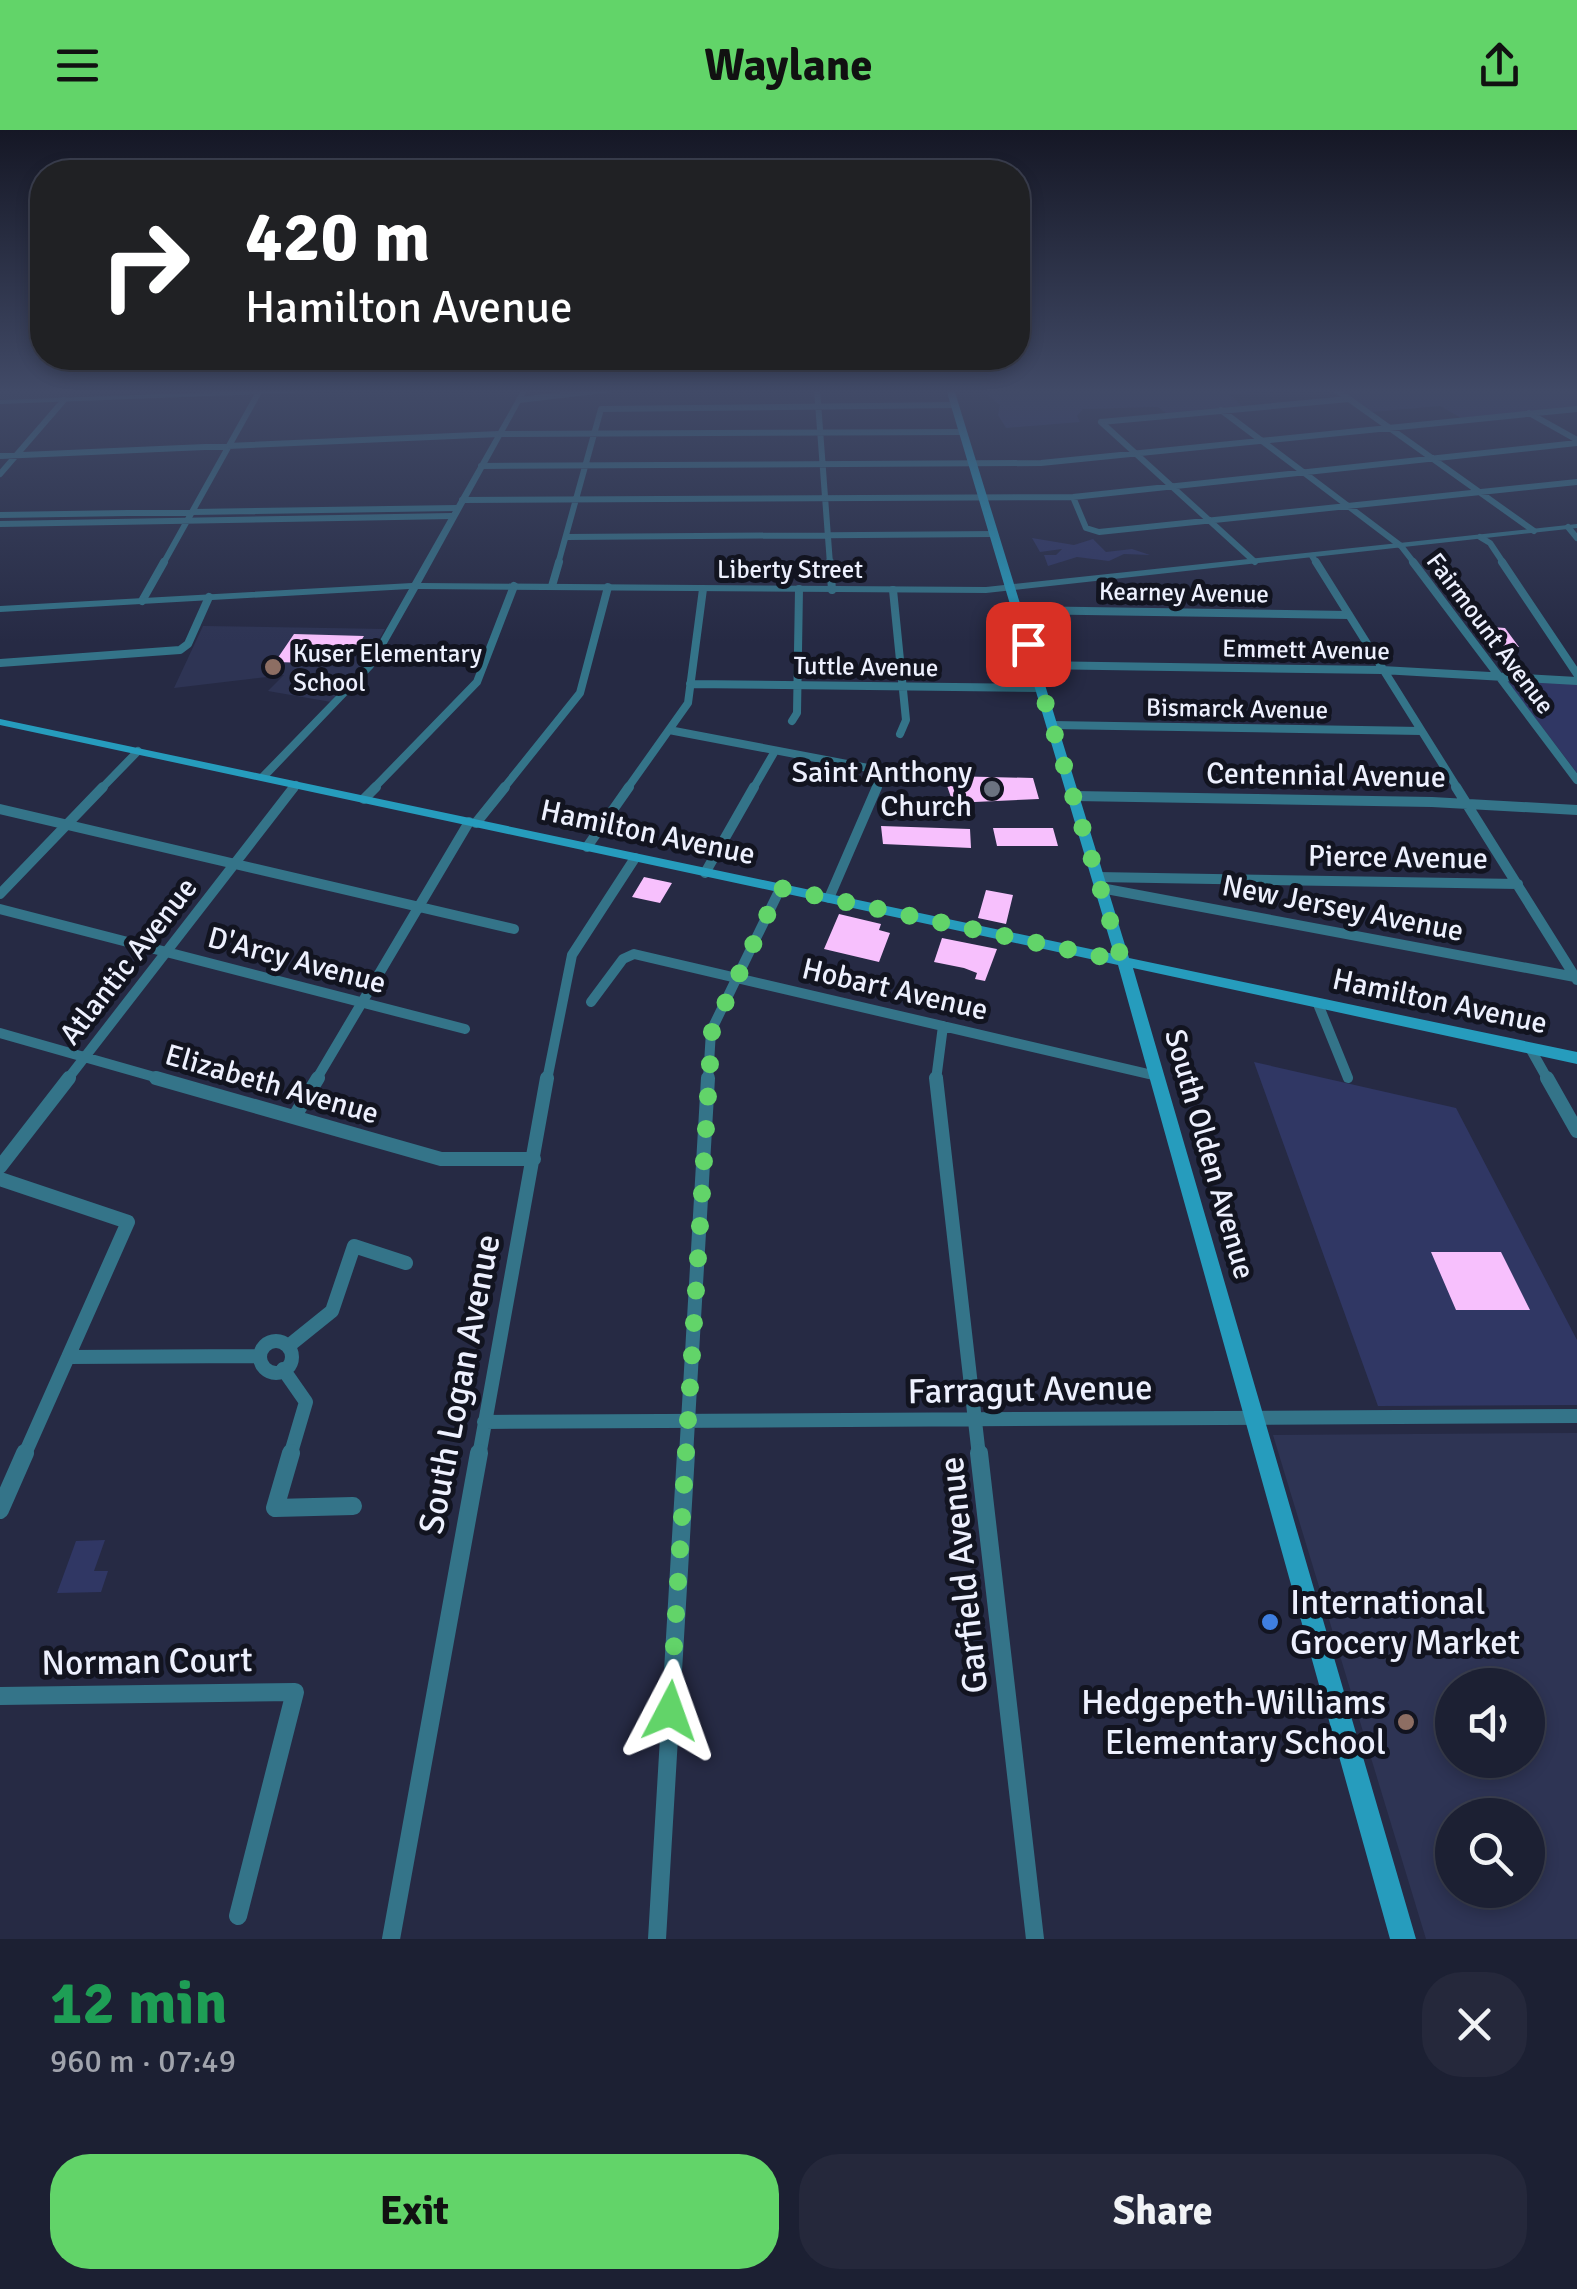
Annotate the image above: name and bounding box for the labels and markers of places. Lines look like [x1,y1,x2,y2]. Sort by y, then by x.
pin [986,602,1071,687]
place label: Kuser Elementary School [293,638,482,698]
marker: Kuser Elementary School [262,656,284,678]
place label: Saint Anthony Church [791,754,972,825]
marker: Saint Anthony Church [981,778,1003,800]
place label: International Grocery Market [1290,1581,1520,1664]
marker: International Grocery Market [1259,1611,1281,1633]
place label: Hedgepeth-Williams Elementary School [1081,1681,1386,1764]
marker: Hedgepeth-Williams Elementary School [1395,1711,1417,1733]

